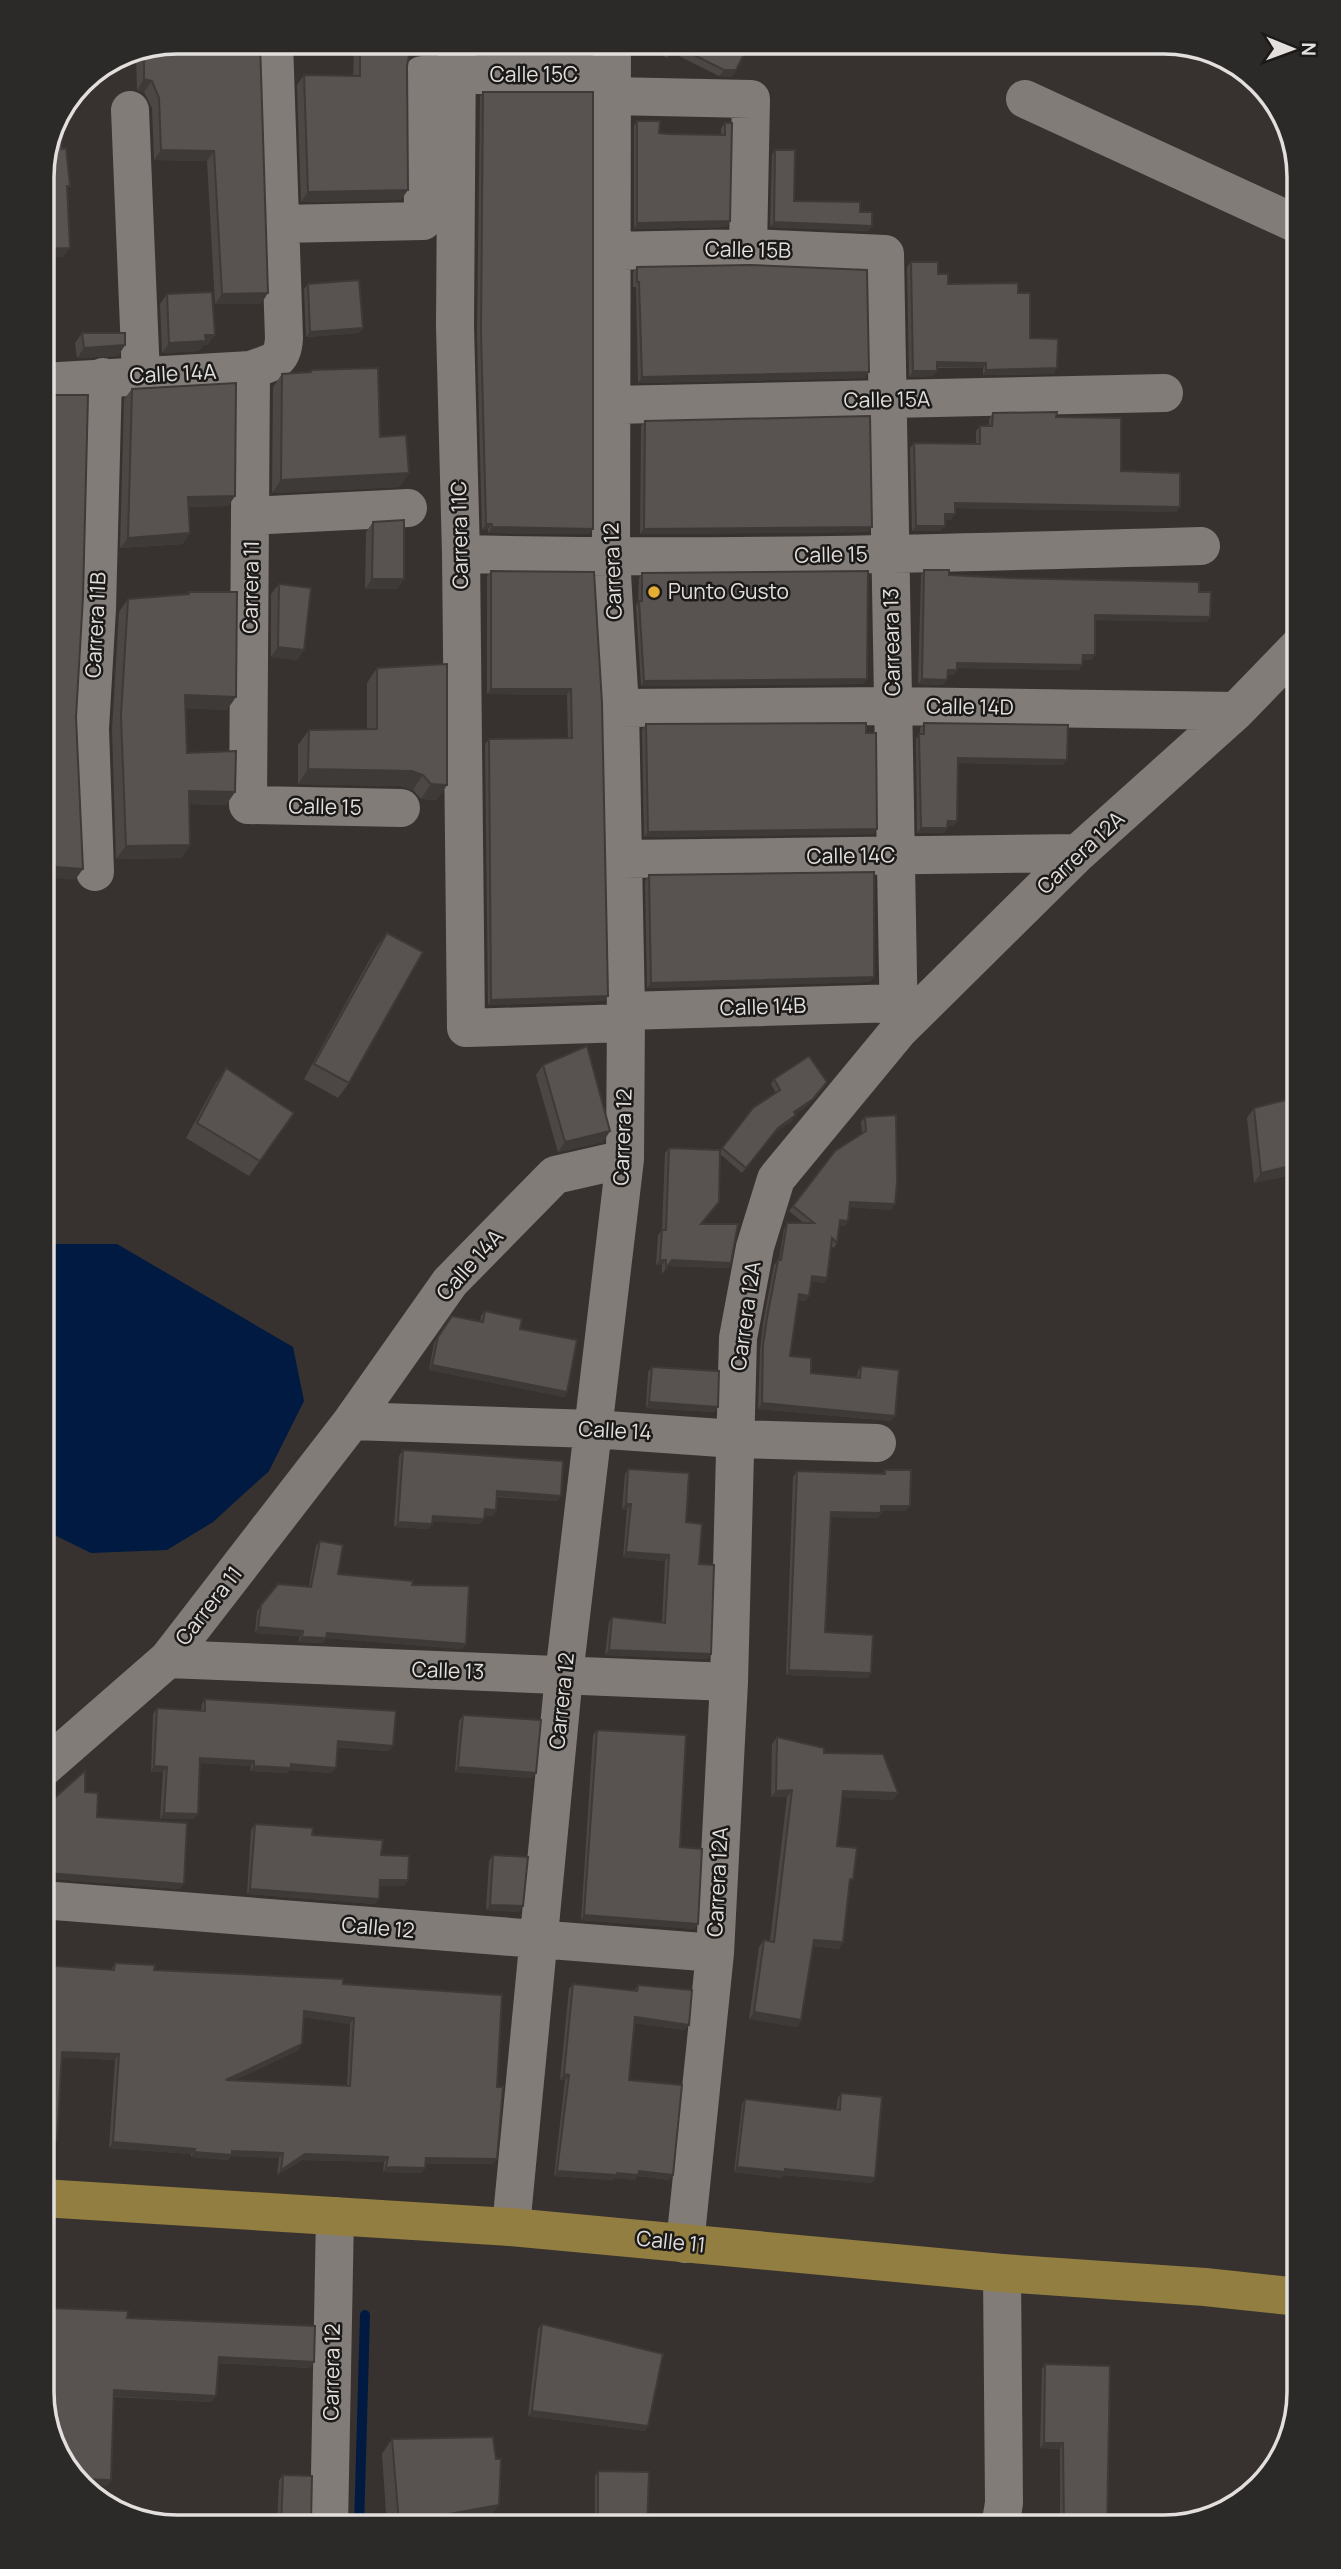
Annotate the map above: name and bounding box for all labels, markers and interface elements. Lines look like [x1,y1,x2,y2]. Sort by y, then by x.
north arrow [1257,14,1327,84]
text: N [1296,42,1322,56]
street label: Calle 15C [490,60,578,88]
street label: Calle 15B [705,234,791,264]
street label: Calle 14A [129,357,217,389]
street label: Calle 15A [843,384,931,414]
street label: Carrera 11C [444,481,474,589]
street label: Carrera 12 [596,522,628,620]
street label: Calle 15 [794,539,868,569]
street label: Carrera 11 [235,540,265,634]
street label: Carrera 11B [78,571,112,679]
place label: Punto Gusto [668,577,789,605]
marker: Punto Gusto [646,584,662,600]
street label: Carreara 13 [876,588,906,696]
street label: Calle 14D [926,691,1014,721]
street label: Calle 15 [288,791,362,821]
street label: Carrera 12A [1031,805,1130,900]
street label: Calle 14C [806,840,896,870]
street label: Calle 14B [719,990,807,1022]
street label: Carrera 12 [606,1088,638,1186]
street label: Calle 14A [430,1223,509,1306]
street label: Carrera 12A [723,1259,767,1372]
street label: Calle 14 [578,1414,653,1446]
street label: Carrera 11 [168,1560,248,1651]
street label: Carrera 12 [542,1651,580,1751]
street label: Calle 13 [411,1655,485,1685]
street label: Carrera 12A [700,1826,734,1938]
street label: Calle 12 [340,1910,416,1944]
street label: Calle 11 [635,2223,707,2259]
street label: Carrera 12 [316,2323,346,2421]

